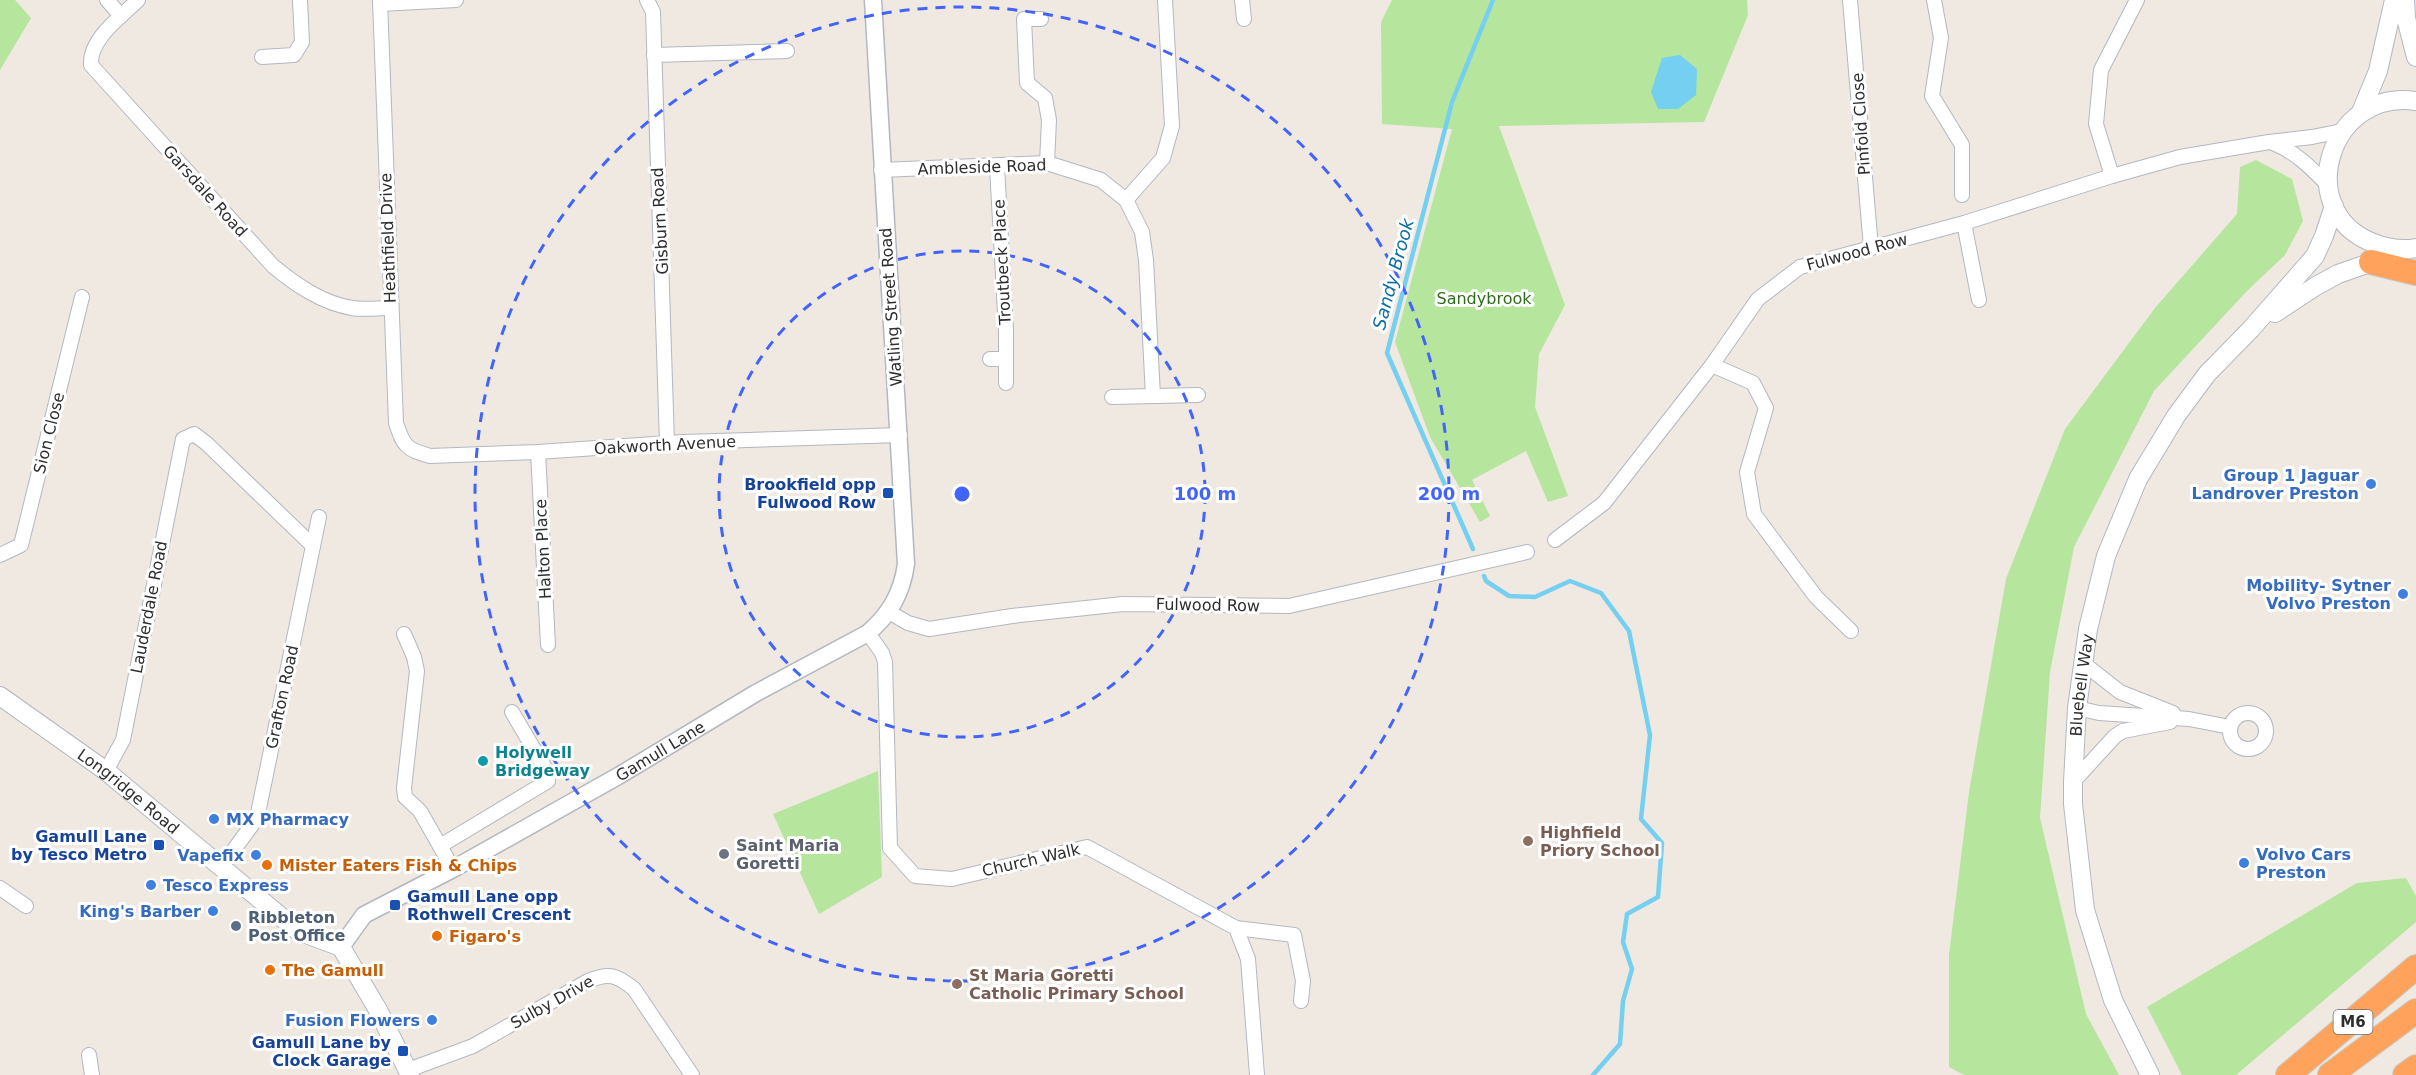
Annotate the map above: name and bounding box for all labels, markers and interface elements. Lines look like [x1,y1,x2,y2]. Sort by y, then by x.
street label: Pinfold Close [1848,72,1874,176]
street label: Garsdale Road [159,141,251,241]
street label: Ambleside Road [917,155,1047,179]
street label: Gisburn Road [648,167,672,275]
street label: Heathfield Drive [376,173,400,303]
street label: Troutbeck Place [989,199,1015,326]
water label: Sandy Brook [1368,215,1418,332]
street label: Watling Street Road [876,227,906,387]
street label: Fulwood Row [1804,229,1910,275]
park label: Sandybrook [1437,289,1532,308]
street label: Sion Close [30,390,68,476]
street label: Oakworth Avenue [594,432,736,458]
place label: Group 1 Jaguar Landrover Preston [2192,466,2359,503]
place label: Brookfield opp Fulwood Row [744,475,876,512]
marker: Group 1 Jaguar Landrover Preston [2364,477,2378,491]
text: 100 m [1174,483,1236,504]
text: 200 m [1418,483,1480,504]
centre of rings [952,484,972,504]
marker: Brookfield opp Fulwood Row [881,486,895,500]
street label: Halton Place [531,499,555,599]
street label: Lauderdale Road [127,539,171,675]
place label: Mobility- Sytner Volvo Preston [2246,576,2391,613]
marker: Mobility- Sytner Volvo Preston [2396,587,2410,601]
street label: Fulwood Row [1156,595,1260,615]
street label: Bluebell Way [2066,632,2097,737]
street label: Grafton Road [262,643,302,751]
street label: Gamull Lane [612,717,708,785]
place label: Holywell Bridgeway [495,743,590,780]
street label: Longridge Road [74,745,183,838]
marker: Holywell Bridgeway [476,754,490,768]
place label: MX Pharmacy [226,810,350,829]
marker: MX Pharmacy [207,812,221,826]
place label: Highfield Priory School [1540,823,1660,860]
place label: Gamull Lane by Tesco Metro [11,827,147,864]
marker: Highfield Priory School [1521,834,1535,848]
place label: Saint Maria Goretti [736,836,839,873]
marker: Gamull Lane by Tesco Metro [152,838,166,852]
street label: Church Walk [980,839,1083,881]
place label: Volvo Cars Preston [2256,845,2351,882]
place label: Vapefix [177,846,245,865]
marker: Saint Maria Goretti [717,847,731,861]
marker: Vapefix [249,848,263,862]
place label: Mister Eaters Fish & Chips [279,856,517,875]
marker: Volvo Cars Preston [2237,856,2251,870]
marker: Mister Eaters Fish & Chips [260,858,274,872]
place label: Tesco Express [163,876,289,895]
marker: Tesco Express [144,878,158,892]
place label: Gamull Lane opp Rothwell Crescent [407,887,571,924]
marker: Gamull Lane opp Rothwell Crescent [388,898,402,912]
place label: King's Barber [79,902,201,921]
marker: King's Barber [206,904,220,918]
place label: Ribbleton Post Office [248,908,345,945]
marker: Ribbleton Post Office [229,919,243,933]
place label: Figaro's [449,927,521,946]
marker: Figaro's [430,929,444,943]
place label: The Gamull [282,961,384,980]
marker: The Gamull [263,963,277,977]
place label: St Maria Goretti Catholic Primary School [969,966,1184,1003]
street label: Sulby Drive [507,971,597,1033]
marker: St Maria Goretti Catholic Primary School [950,977,964,991]
road number: M6 [2334,1010,2372,1034]
place label: Fusion Flowers [285,1011,420,1030]
marker: Fusion Flowers [425,1013,439,1027]
place label: Gamull Lane by Clock Garage [252,1033,392,1070]
marker: Gamull Lane by Clock Garage [396,1044,410,1058]

